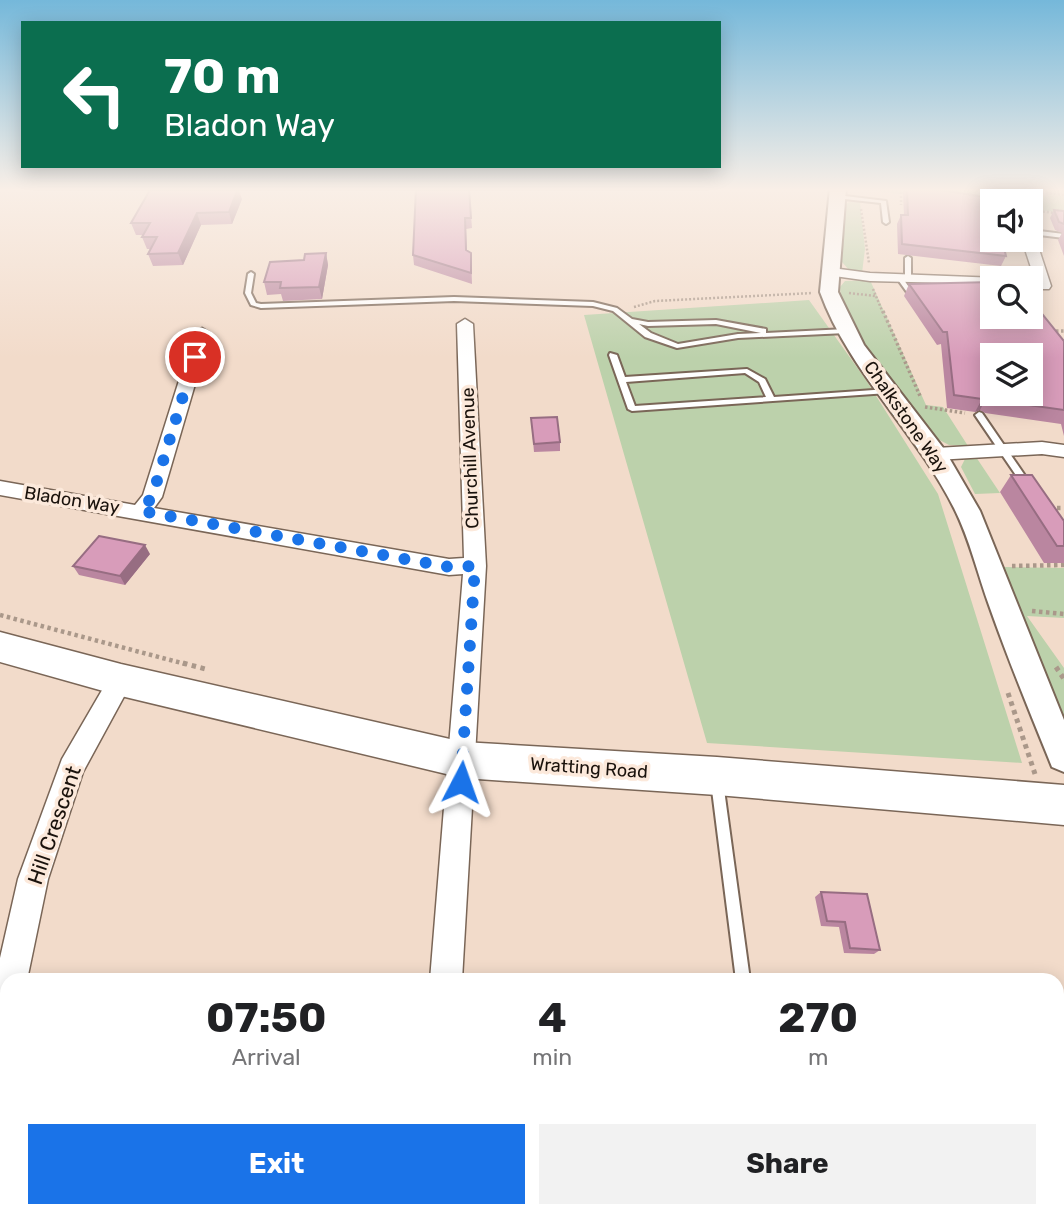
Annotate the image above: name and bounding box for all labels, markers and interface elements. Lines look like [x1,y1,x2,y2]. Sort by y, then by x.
text: 70 m [164,47,281,105]
icon: left [49,49,140,140]
text: Bladon Way [164,106,335,144]
map controls [980,189,1043,406]
button: sound [980,189,1043,252]
button: search [980,266,1043,329]
pin [165,327,225,387]
icon: arrive [176,338,214,376]
button: layers [980,343,1043,406]
street label: Chalkstone Way [859,357,953,477]
street label: Churchill Avenue [457,387,483,529]
street label: Bladon Way [23,482,121,518]
position arrow [424,745,498,819]
street label: Wratting Road [529,753,649,783]
street label: Hill Crescent [22,762,86,888]
text: 07:50 [206,993,326,1043]
text: 4 [538,993,567,1043]
text: 270 [778,993,858,1043]
text: Arrival [232,1043,301,1071]
text: min [532,1043,572,1071]
text: m [808,1043,828,1071]
button: Exit [28,1124,525,1204]
button: Share [539,1124,1036,1204]

